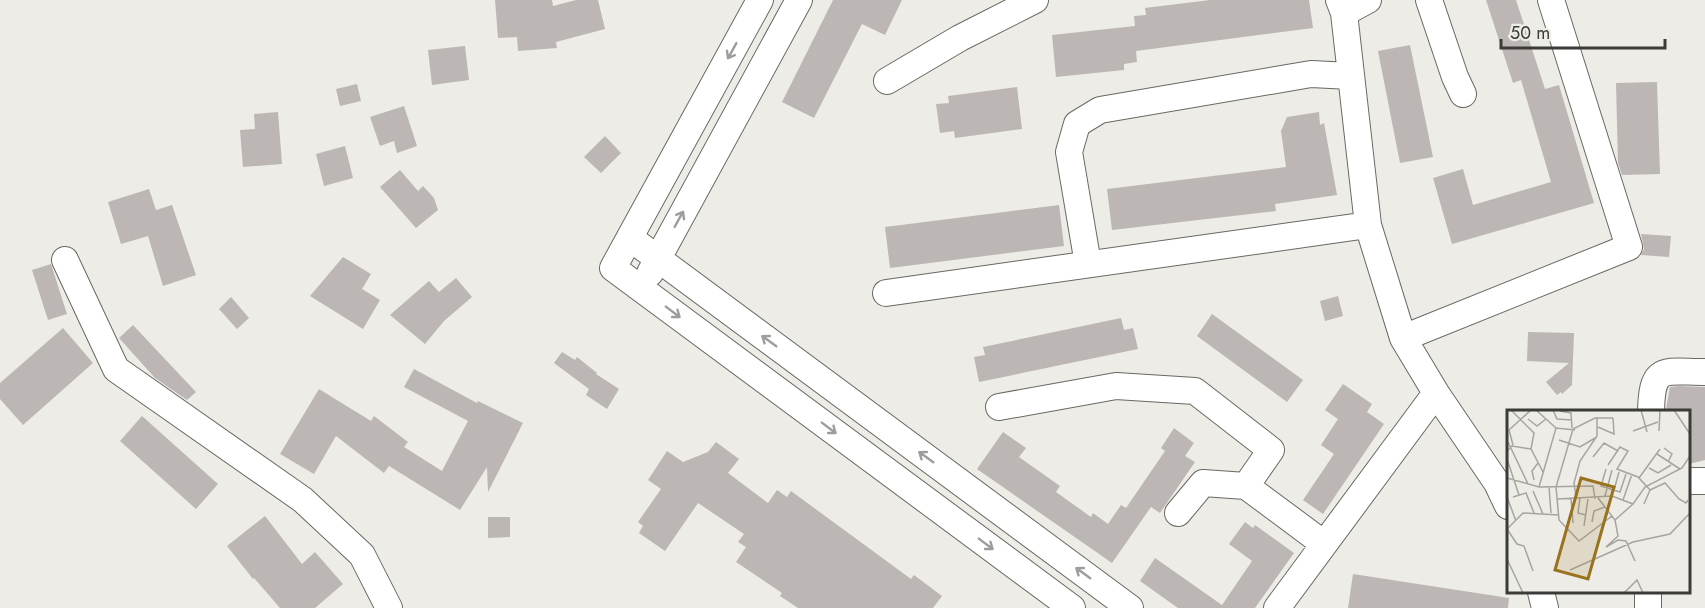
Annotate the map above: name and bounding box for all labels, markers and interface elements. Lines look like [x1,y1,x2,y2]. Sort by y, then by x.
scale bar [1501,12,1664,50]
text: 50 m [1510,20,1550,46]
one-way arrow [726,42,737,60]
one-way arrow [673,211,685,228]
one-way arrow [664,306,680,319]
one-way arrow [762,335,778,347]
inset map [1507,410,1690,593]
one-way arrow [821,422,837,435]
one-way arrow [918,451,934,463]
one-way arrow [978,538,994,551]
one-way arrow [1075,567,1091,579]

